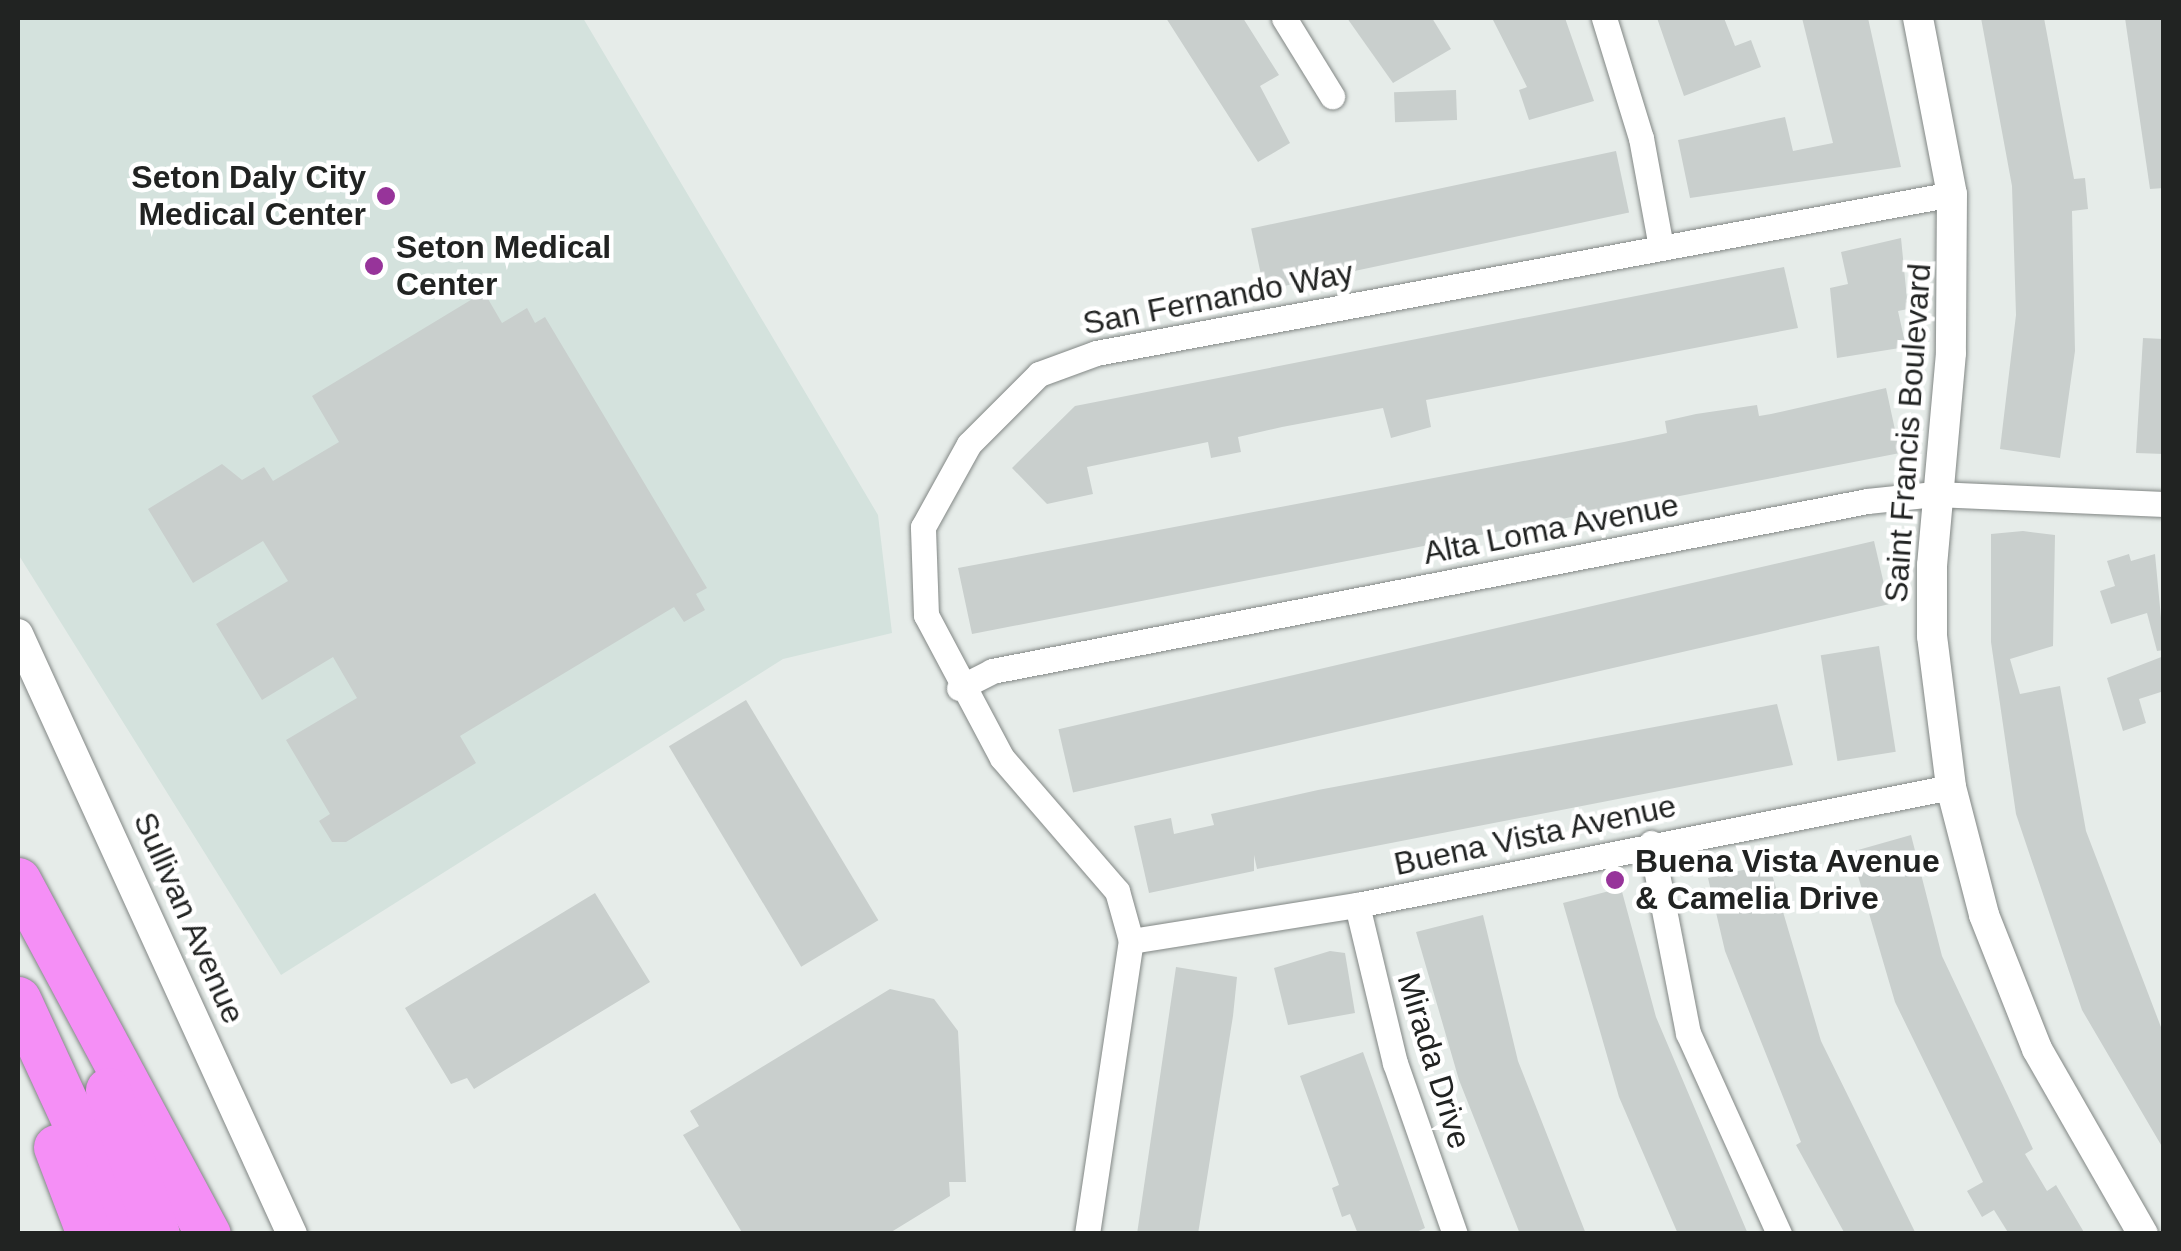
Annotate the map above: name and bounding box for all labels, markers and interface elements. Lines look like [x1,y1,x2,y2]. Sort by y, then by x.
place label: Seton Daly City Medical Center [131,159,366,234]
marker: Seton Daly City Medical Center [375,185,397,207]
place label: Seton Medical Center [396,229,611,304]
marker: Seton Medical Center [361,253,387,279]
street label: San Fernando Way [1080,253,1356,343]
street label: Saint Francis Boulevard [1877,262,1939,604]
street label: Alta Loma Avenue [1419,485,1683,573]
street label: Buena Vista Avenue [1390,786,1680,884]
street label: Sullivan Avenue [125,806,253,1030]
place label: Buena Vista Avenue & Camelia Drive [1635,843,1941,918]
marker: Buena Vista Avenue & Camelia Drive [1604,869,1626,891]
street label: Mirada Drive [1389,969,1479,1153]

